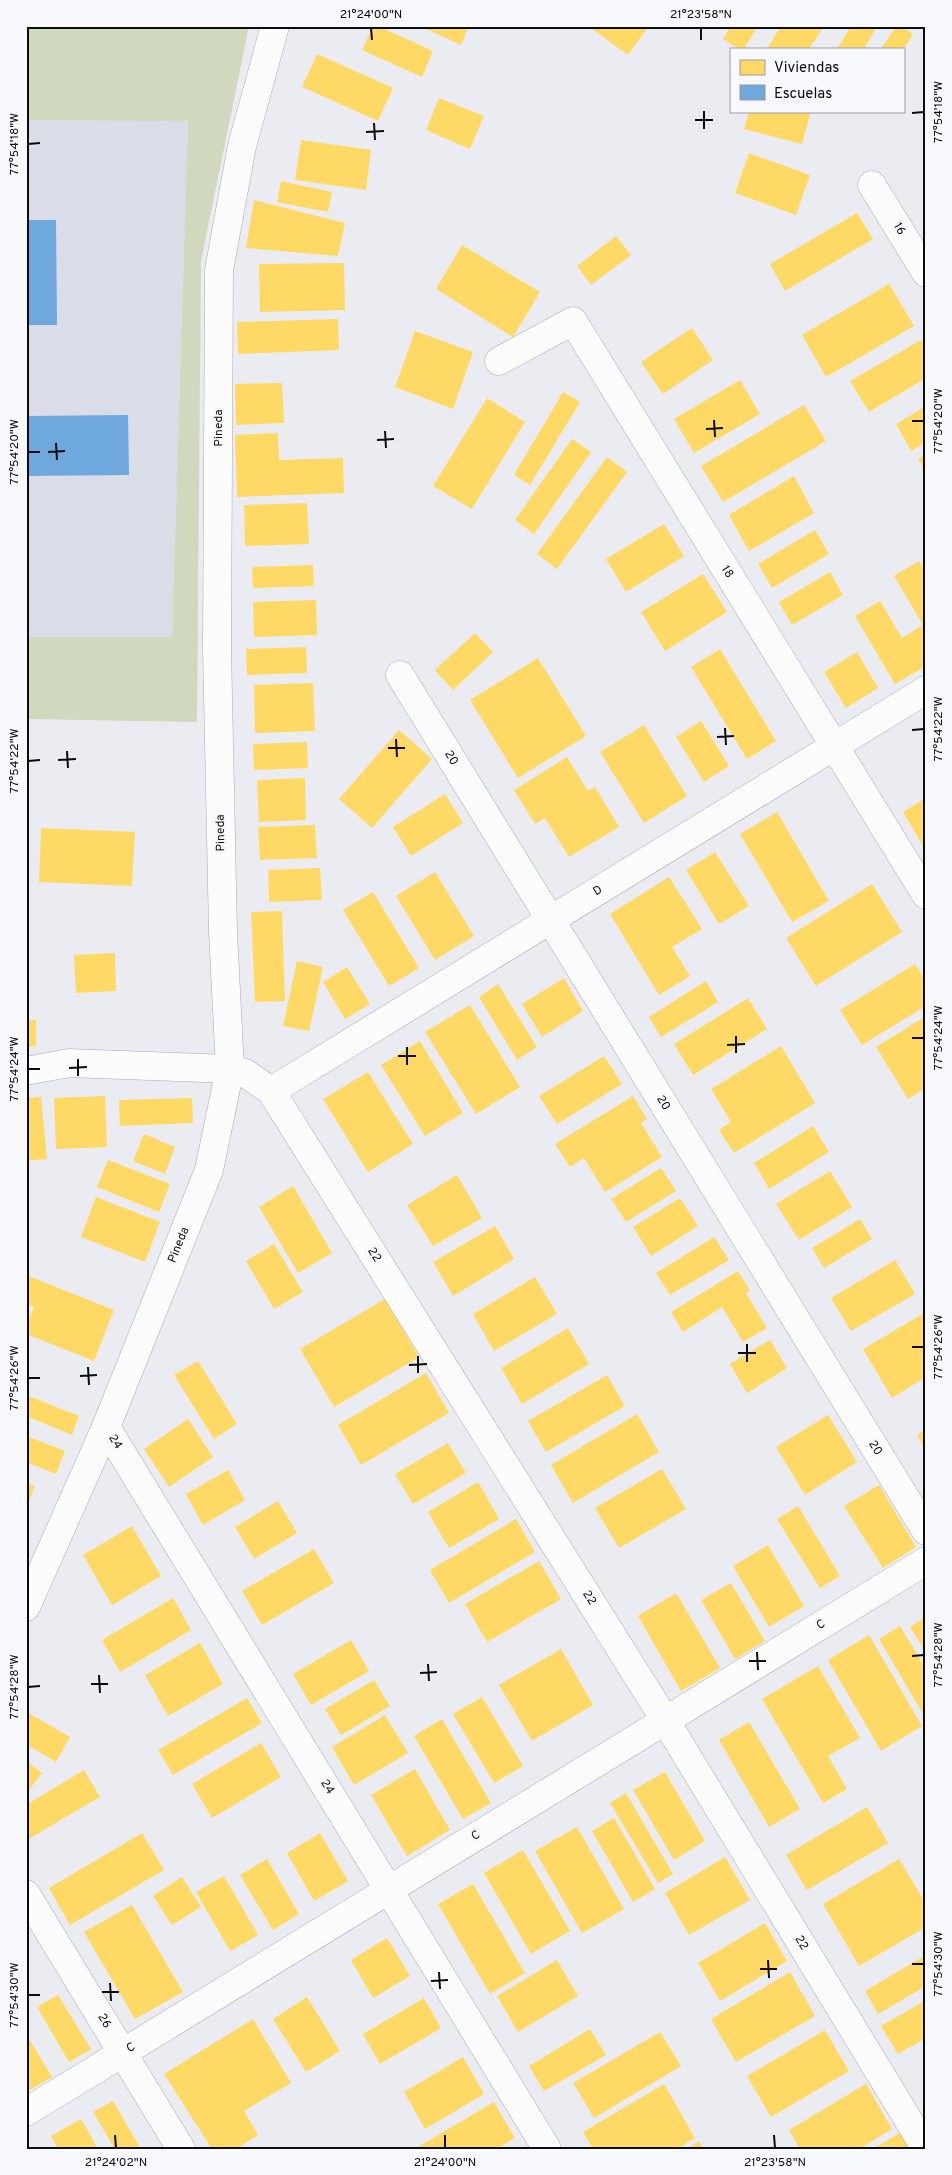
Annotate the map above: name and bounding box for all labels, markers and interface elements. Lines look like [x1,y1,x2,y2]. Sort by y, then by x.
text: 21°24'00"N [340,7,402,23]
text: 21°23'58"N [670,7,732,23]
legend [730,48,904,112]
text: Viviendas [774,59,839,78]
text: 77°54'18"W [931,81,947,143]
text: Escuelas [774,85,832,104]
text: 77°54'18"W [7,113,23,175]
street label: 16 [889,220,909,238]
text: 77°54'20"W [931,388,947,454]
street label: Pineda [211,409,227,447]
text: 77°54'20"W [7,419,23,485]
street label: 18 [717,563,737,581]
text: 77°54'22"W [931,696,947,762]
text: 77°54'22"W [7,728,23,794]
street label: 20 [440,747,462,769]
street label: Pineda [213,814,229,852]
street label: D [590,882,606,900]
text: 77°54'24"W [931,1005,947,1071]
text: 77°54'24"W [7,1036,23,1102]
street label: 20 [652,1092,674,1114]
street label: Pineda [165,1225,193,1265]
street label: 22 [363,1245,385,1265]
text: 77°54'26"W [931,1315,947,1380]
text: 77°54'26"W [7,1346,23,1411]
street label: 24 [104,1432,126,1452]
street label: 20 [864,1437,886,1459]
street label: 22 [578,1588,600,1608]
street label: C [814,1616,829,1634]
text: 77°54'28"W [931,1622,947,1688]
text: 77°54'28"W [7,1654,23,1720]
street label: 24 [316,1777,338,1797]
street label: C [468,1827,484,1845]
text: 77°54'30"W [931,1931,947,1997]
street label: 22 [790,1933,812,1953]
text: 77°54'30"W [7,1962,23,2028]
street label: 26 [93,2011,115,2031]
street label: C [124,2039,139,2057]
text: 21°24'02"N [85,2155,147,2171]
text: 21°24'00"N [414,2155,476,2171]
text: 21°23'58"N [744,2155,806,2171]

